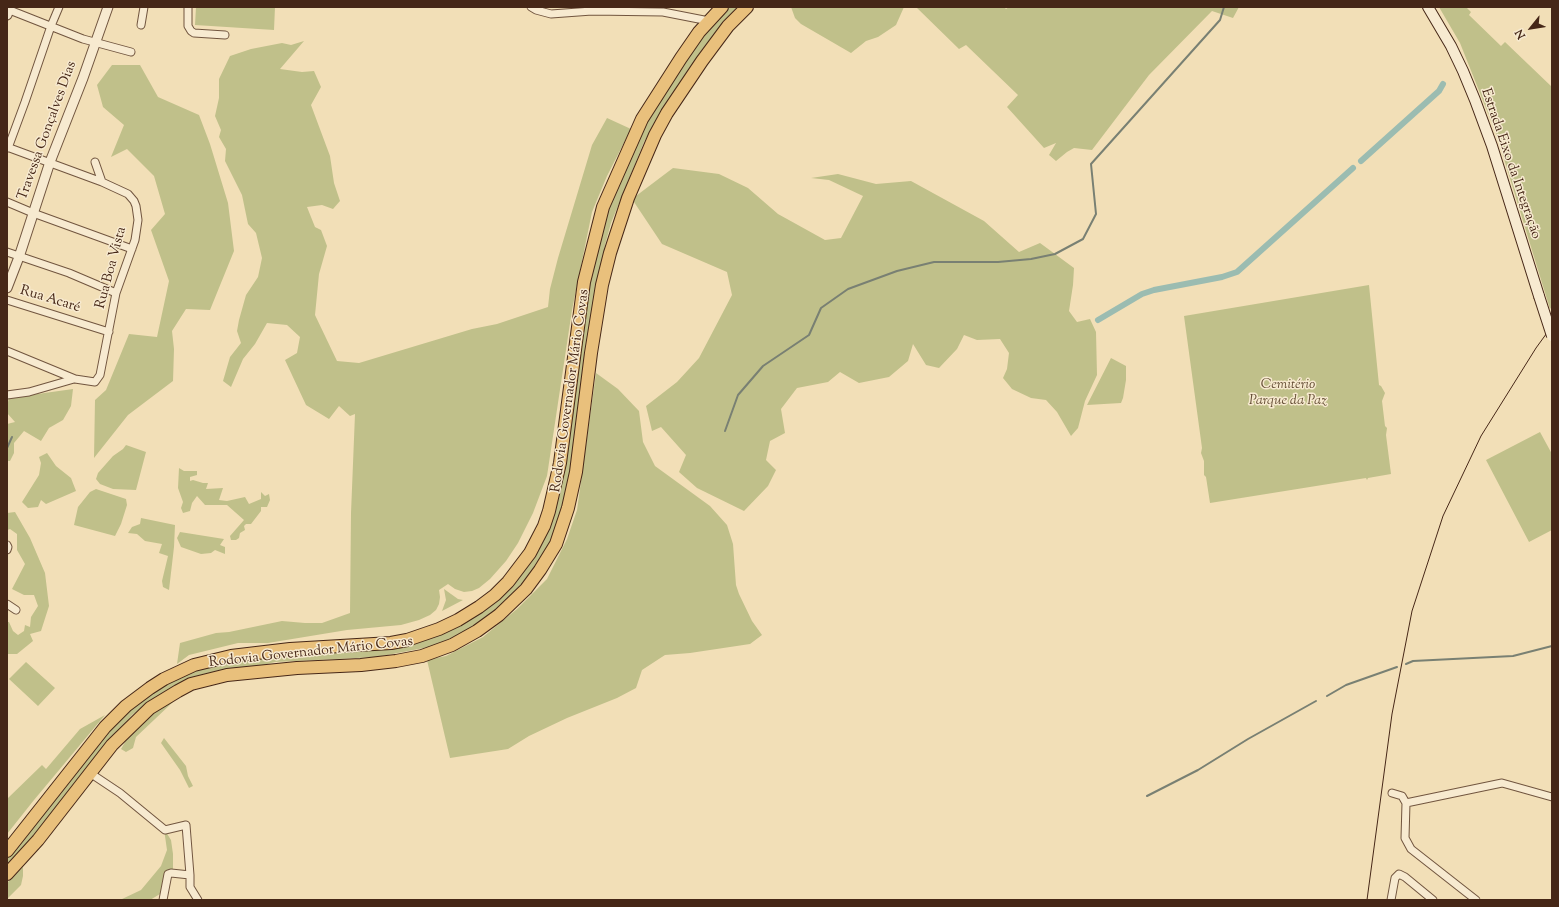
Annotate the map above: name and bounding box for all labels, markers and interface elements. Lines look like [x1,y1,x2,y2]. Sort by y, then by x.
north arrow [1511,8,1551,48]
text: N [1511,26,1530,42]
street label: Travessa Gonçalves Dias [15,59,81,203]
street label: Estrada Eixo da Integração [1476,86,1544,242]
street label: Rua Boa Vista [93,225,131,311]
street label: Rua Acaré [18,283,82,317]
street label: Rodovia Governador Mário Covas [548,288,594,494]
park label: Cemitério Parque da Paz [1249,378,1327,410]
street label: Rodovia Governador Mário Covas [208,634,414,672]

